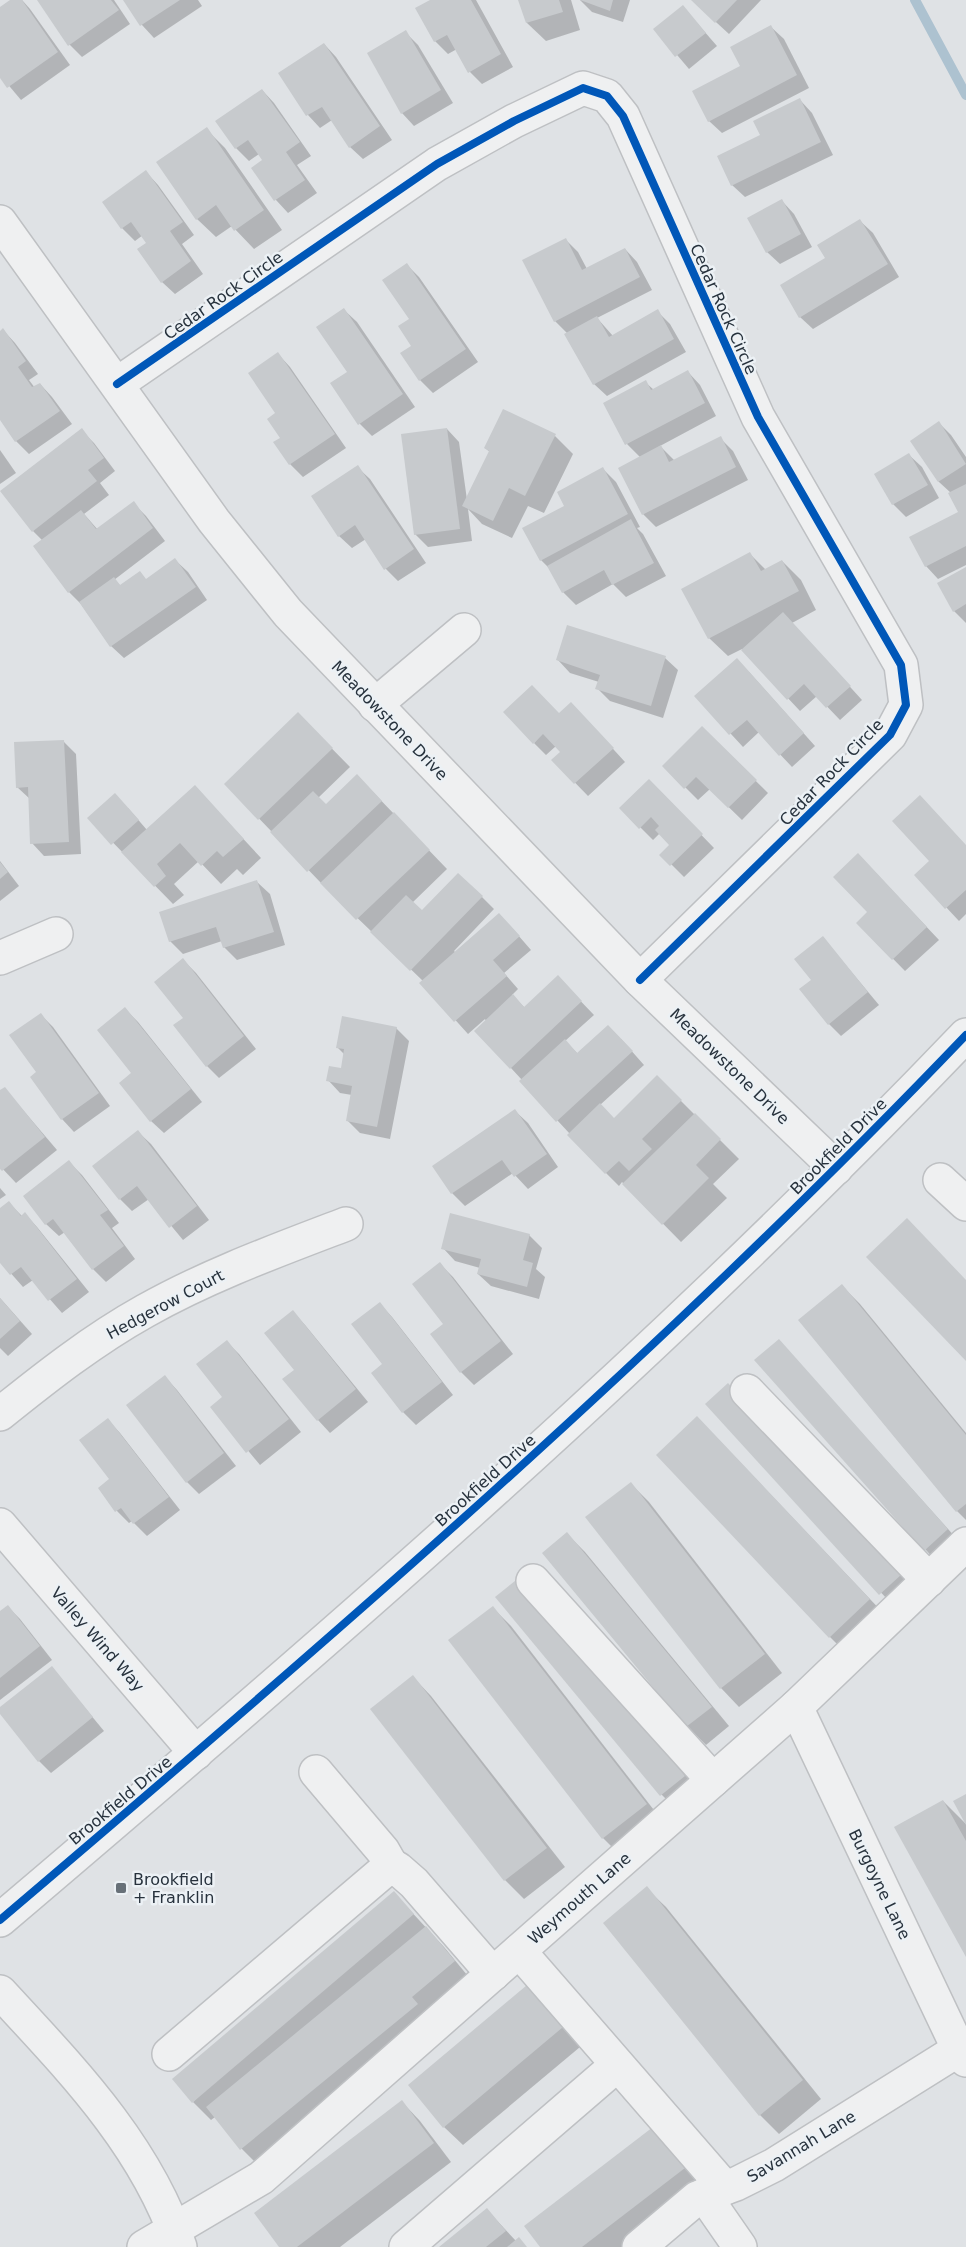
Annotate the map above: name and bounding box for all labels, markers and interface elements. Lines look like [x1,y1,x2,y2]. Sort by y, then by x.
street label: Cedar Rock Circle [686,241,761,377]
street label: Cedar Rock Circle [160,247,286,344]
street label: Meadowstone Drive [328,657,452,784]
street label: Cedar Rock Circle [776,715,887,830]
street label: Meadowstone Drive [666,1004,793,1128]
street label: Brookfield Drive [786,1094,890,1198]
street label: Hedgerow Court [103,1265,227,1343]
street label: Brookfield Drive [431,1430,539,1530]
street label: Valley Wind Way [47,1583,148,1695]
street label: Brookfield Drive [65,1752,176,1849]
street label: Burgoyne Lane [845,1826,915,1943]
street label: Weymouth Lane [524,1849,635,1948]
place label: Brookfield + Franklin [133,1870,214,1907]
marker: Brookfield + Franklin [114,1881,128,1895]
street label: Savannah Lane [744,2107,859,2186]

